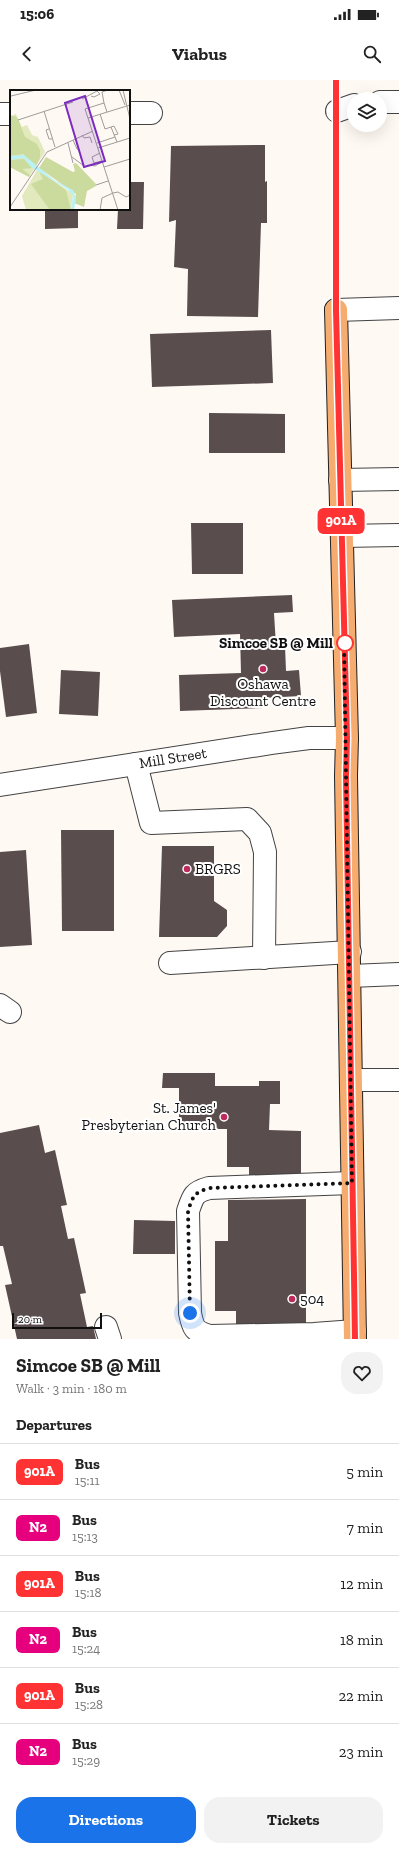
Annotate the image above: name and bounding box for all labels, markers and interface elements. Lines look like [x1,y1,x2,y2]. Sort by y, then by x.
text: 15:06 [20,5,54,23]
icon: back [16,43,38,65]
text: Viabus [172,43,227,65]
icon: search [361,43,383,65]
inset map [10,90,130,210]
map controls [347,92,387,132]
button: layers [347,92,387,132]
line badge: 901A [313,508,369,534]
text: 901A [326,512,356,529]
place label: Simcoe SB @ Mill [219,634,333,652]
marker: Simcoe SB @ Mill [336,634,354,652]
marker: Oshawa Discount Centre [258,664,268,674]
place label: Oshawa Discount Centre [210,675,316,710]
street label: Mill Street [138,744,209,772]
place label: BRGRS [195,860,241,878]
marker: BRGRS [182,864,192,874]
place label: St. James' Presbyterian Church [82,1099,217,1134]
marker: St. James' Presbyterian Church [219,1112,229,1122]
place label: 504 [300,1290,324,1308]
marker: 504 [287,1294,297,1304]
your location [180,1303,200,1323]
scale bar [12,1311,102,1330]
text: 20 m [18,1313,42,1326]
button: heart [341,1352,383,1394]
text: Simcoe SB @ Mill [16,1354,161,1377]
text: Walk · 3 min · 180 m [16,1381,127,1396]
text: Departures [16,1416,92,1434]
text: Bus [75,1455,100,1473]
text: 901A [24,1463,55,1480]
text: 5 min [346,1463,383,1481]
text: 15:11 [75,1473,99,1488]
text: Bus [72,1511,97,1529]
text: N2 [29,1519,47,1536]
text: 7 min [347,1519,383,1537]
text: 15:13 [72,1529,98,1544]
text: Bus [75,1567,100,1585]
text: 901A [24,1575,55,1592]
text: 12 min [340,1575,383,1593]
text: 15:18 [75,1585,101,1600]
text: Bus [72,1623,97,1641]
text: N2 [29,1631,47,1648]
text: 18 min [340,1631,383,1649]
text: 15:24 [72,1641,100,1656]
text: Bus [75,1679,100,1697]
text: 901A [24,1687,55,1704]
text: 22 min [338,1687,383,1705]
text: 15:28 [75,1697,103,1712]
text: Bus [72,1735,97,1753]
text: N2 [29,1743,47,1760]
text: 23 min [339,1743,383,1761]
text: 15:29 [72,1753,100,1768]
button: Directions [16,1797,196,1843]
button: Tickets [204,1797,383,1843]

